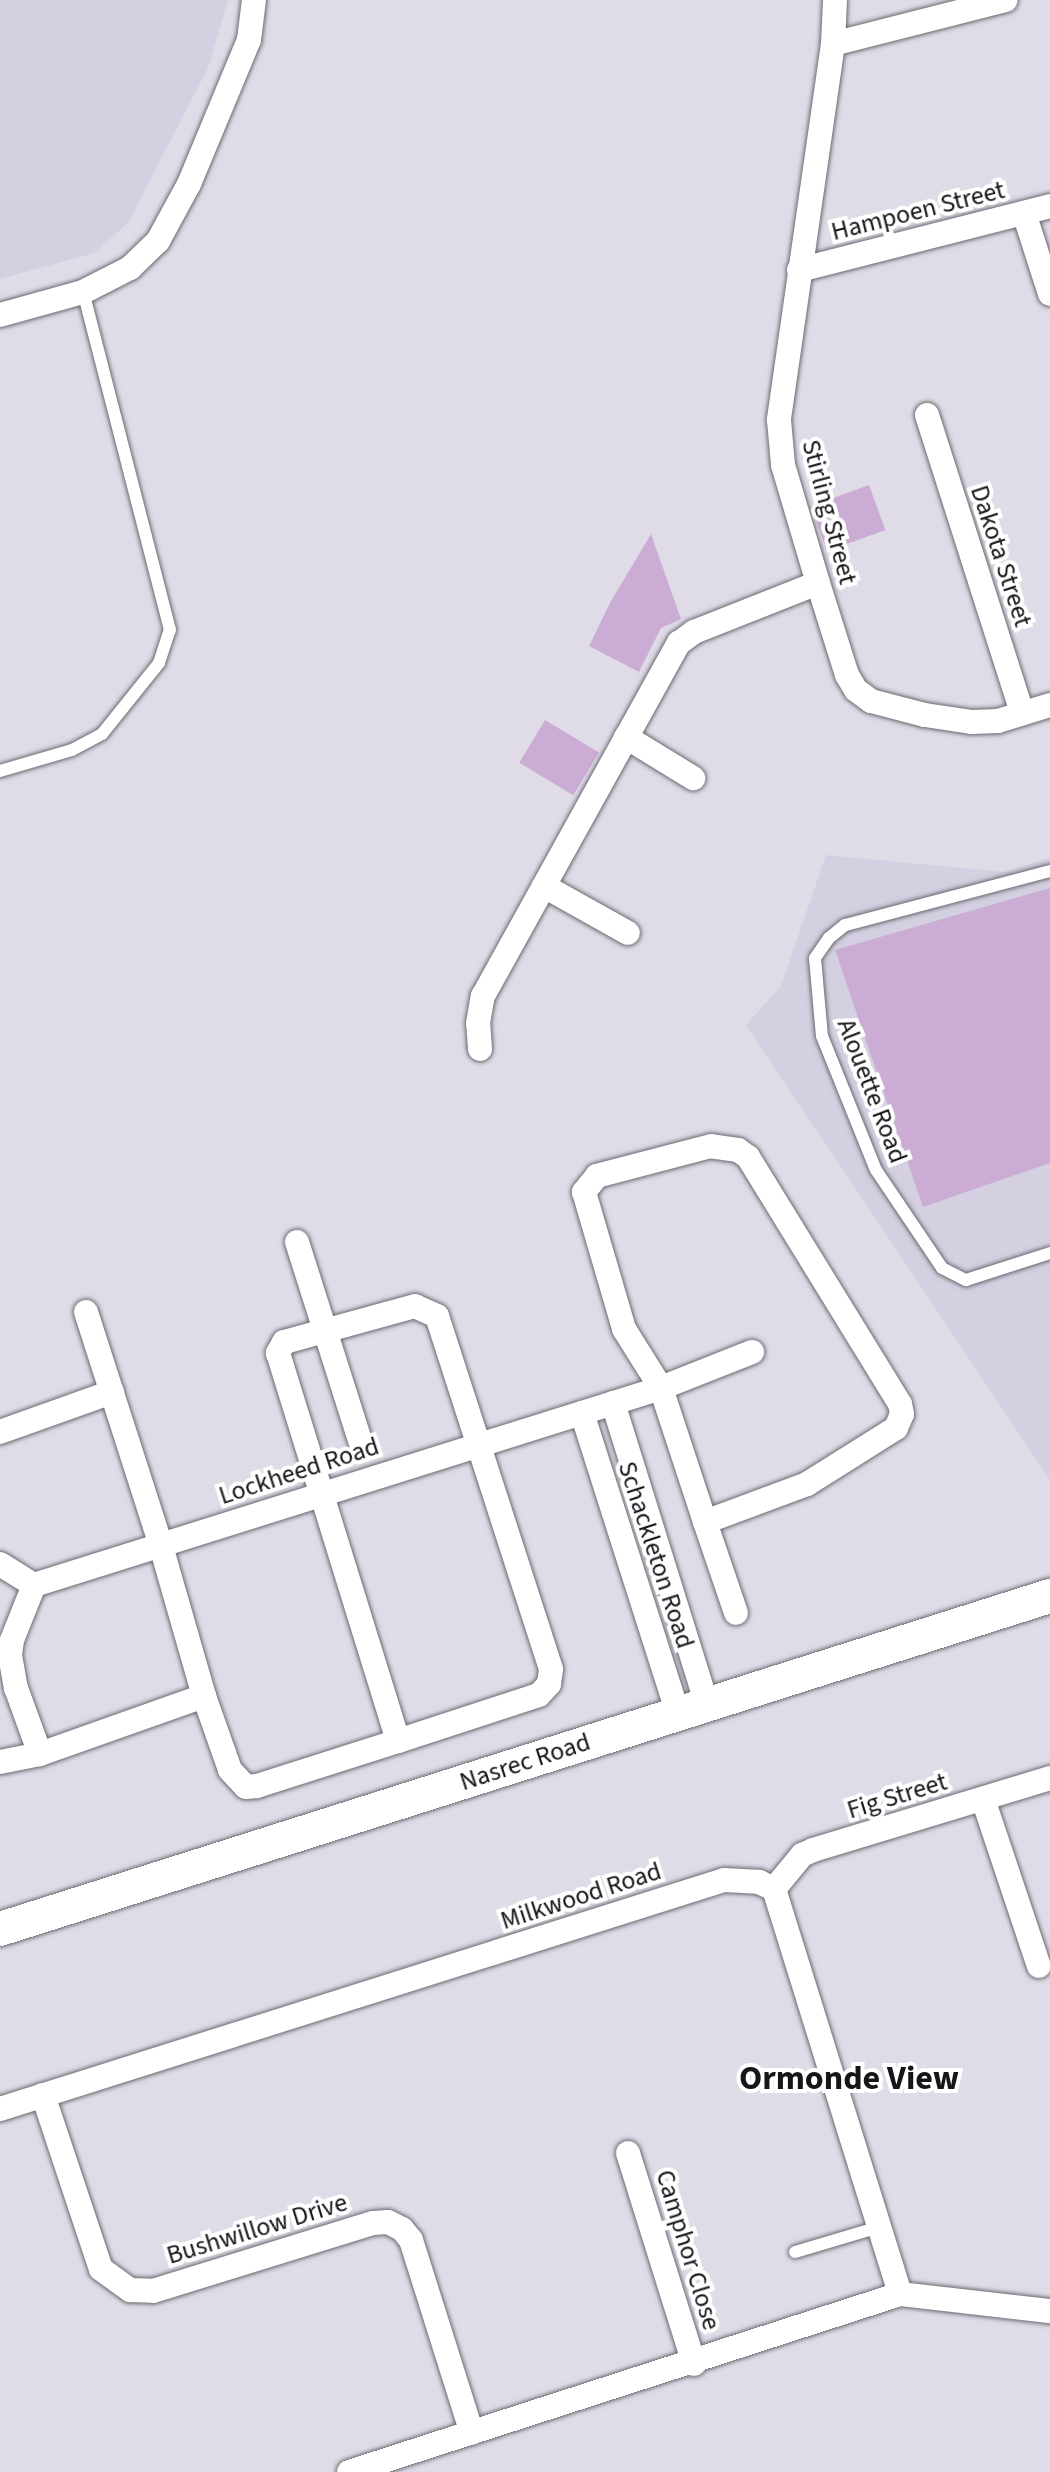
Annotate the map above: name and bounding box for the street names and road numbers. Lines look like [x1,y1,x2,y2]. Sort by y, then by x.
street label: Hampoen Street [828,174,1008,248]
street label: Stirling Street [795,436,863,588]
street label: Dakota Street [963,481,1039,631]
street label: Alouette Road [830,1014,914,1168]
street label: Lockheed Road [215,1430,383,1512]
street label: Schackleton Road [611,1458,701,1652]
street label: Nasrec Road [456,1726,594,1798]
street label: Fig Street [843,1766,951,1826]
street label: Milkwood Road [497,1855,665,1937]
street label: Camphor Close [649,2166,727,2334]
street label: Bushwillow Drive [163,2187,351,2271]

